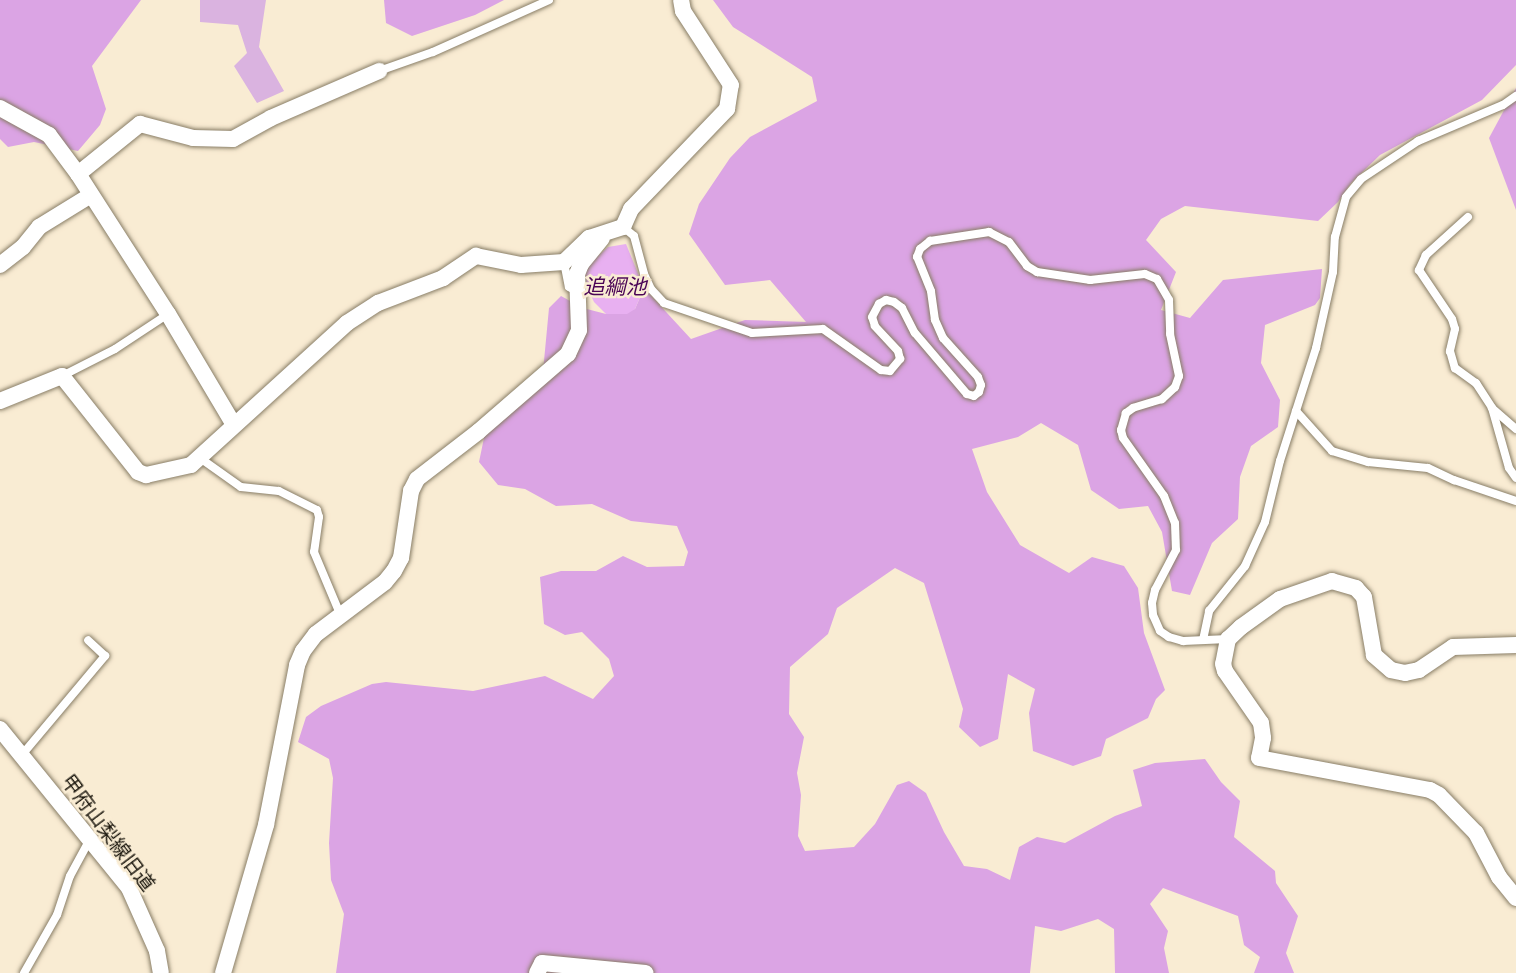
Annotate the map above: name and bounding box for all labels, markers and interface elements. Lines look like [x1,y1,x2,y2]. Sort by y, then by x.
water label: 追綱池 [584,274,646,300]
street label: 甲府山梨線旧道 [56,770,160,896]

